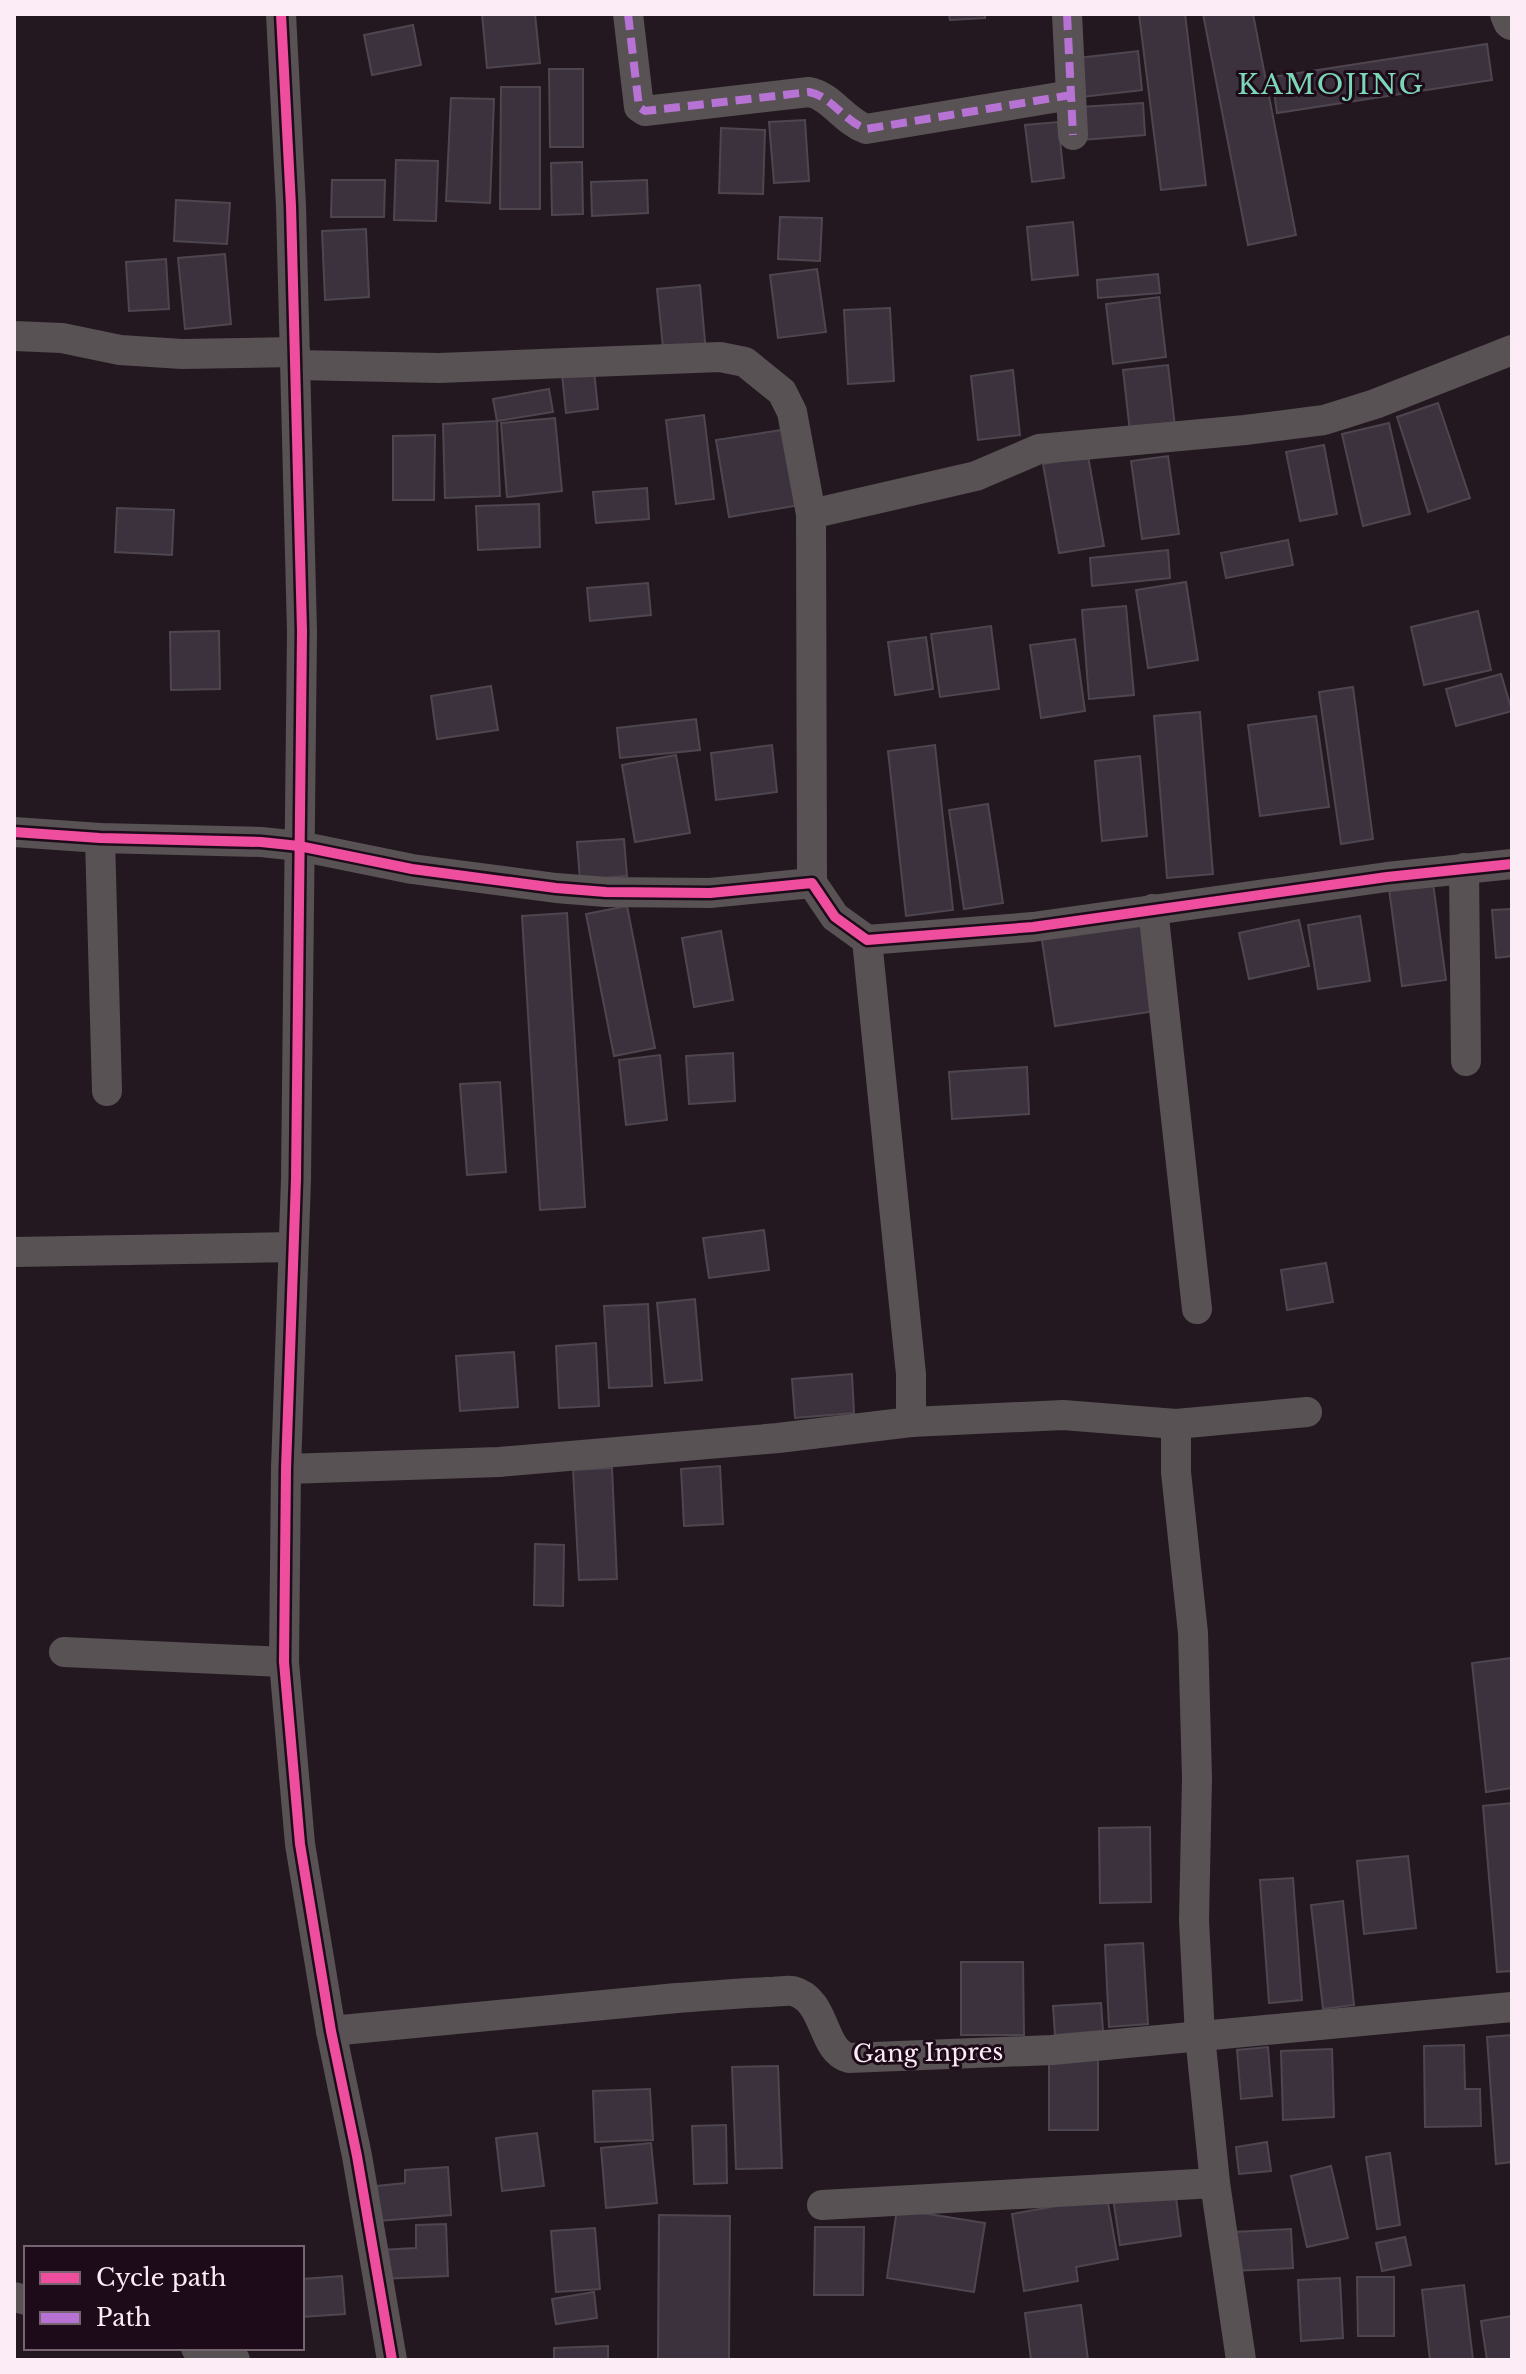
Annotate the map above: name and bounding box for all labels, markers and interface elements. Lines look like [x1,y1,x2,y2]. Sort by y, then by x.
district label: KAMOJING [1237,67,1425,102]
street label: Gang Inpres [853,2037,1003,2068]
legend [24,2246,304,2350]
text: Cycle path [96,2263,227,2292]
text: Path [96,2303,151,2332]

